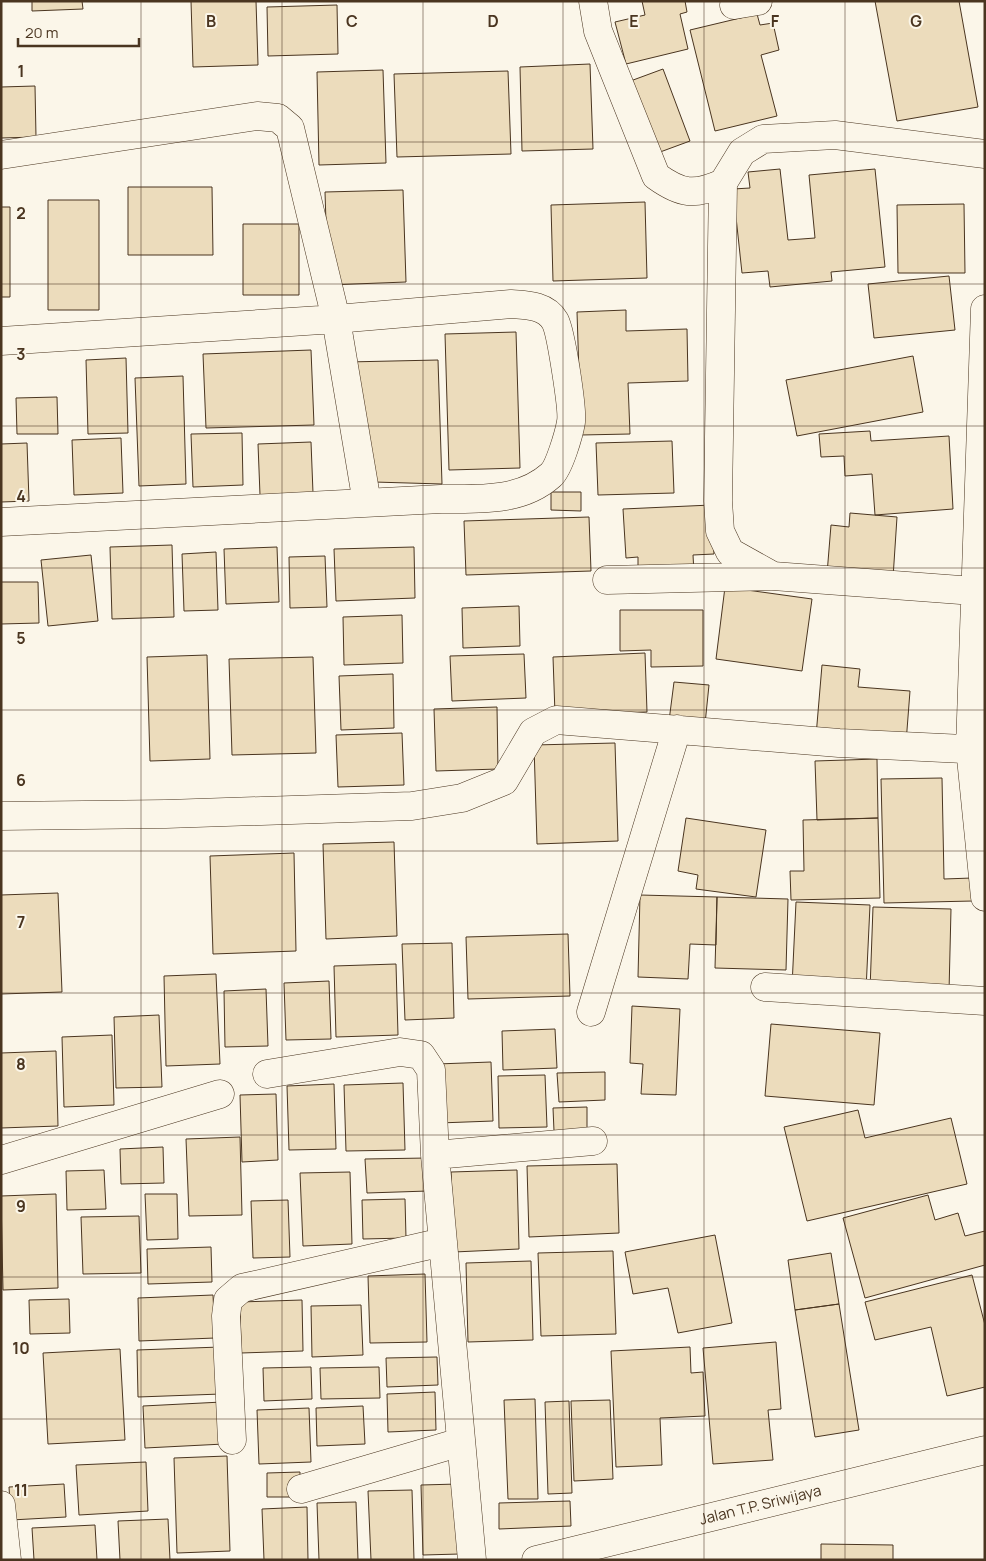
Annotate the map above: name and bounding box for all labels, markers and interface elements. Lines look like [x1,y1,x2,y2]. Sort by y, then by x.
text: B [206,10,216,32]
text: C [346,10,358,32]
text: D [487,10,499,32]
text: E [629,10,639,32]
text: F [771,10,780,32]
text: G [910,10,922,32]
scale bar [18,15,139,47]
text: 20 m [25,22,58,43]
text: 1 [17,60,25,82]
text: 2 [16,202,26,224]
text: 3 [16,343,26,365]
text: 4 [16,485,26,507]
text: 5 [16,627,26,649]
text: 6 [16,769,26,791]
text: 7 [17,911,25,933]
text: 8 [16,1053,26,1075]
text: 9 [16,1195,26,1217]
text: 10 [12,1337,30,1359]
text: 11 [14,1479,28,1501]
street label: Jalan T.P. Sriwijaya [697,1480,823,1530]

